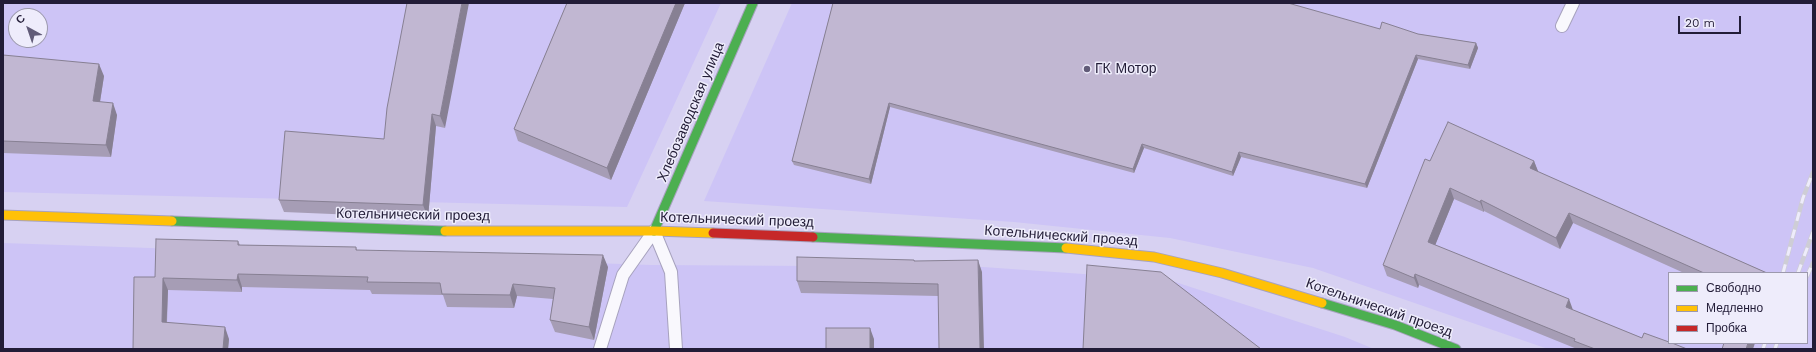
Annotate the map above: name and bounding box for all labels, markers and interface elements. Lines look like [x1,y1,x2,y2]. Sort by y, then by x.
north arrow [8,8,48,48]
scale bar [1680,8,1743,34]
text: С [13,12,28,27]
text: 20 m [1685,16,1715,30]
street label: Хлебозаводская улица [654,40,728,184]
place label: ГК Мотор [1095,61,1157,77]
marker: ГК Мотор [1082,64,1092,74]
street label: Котельнический проезд [336,205,490,225]
street label: Котельнический проезд [660,209,814,231]
street label: Котельнический проезд [984,222,1138,250]
legend [1668,272,1808,344]
street label: Котельнический проезд [1304,275,1454,341]
text: Свободно [1706,281,1761,295]
text: Медленно [1706,301,1763,315]
text: Пробка [1706,321,1747,335]

